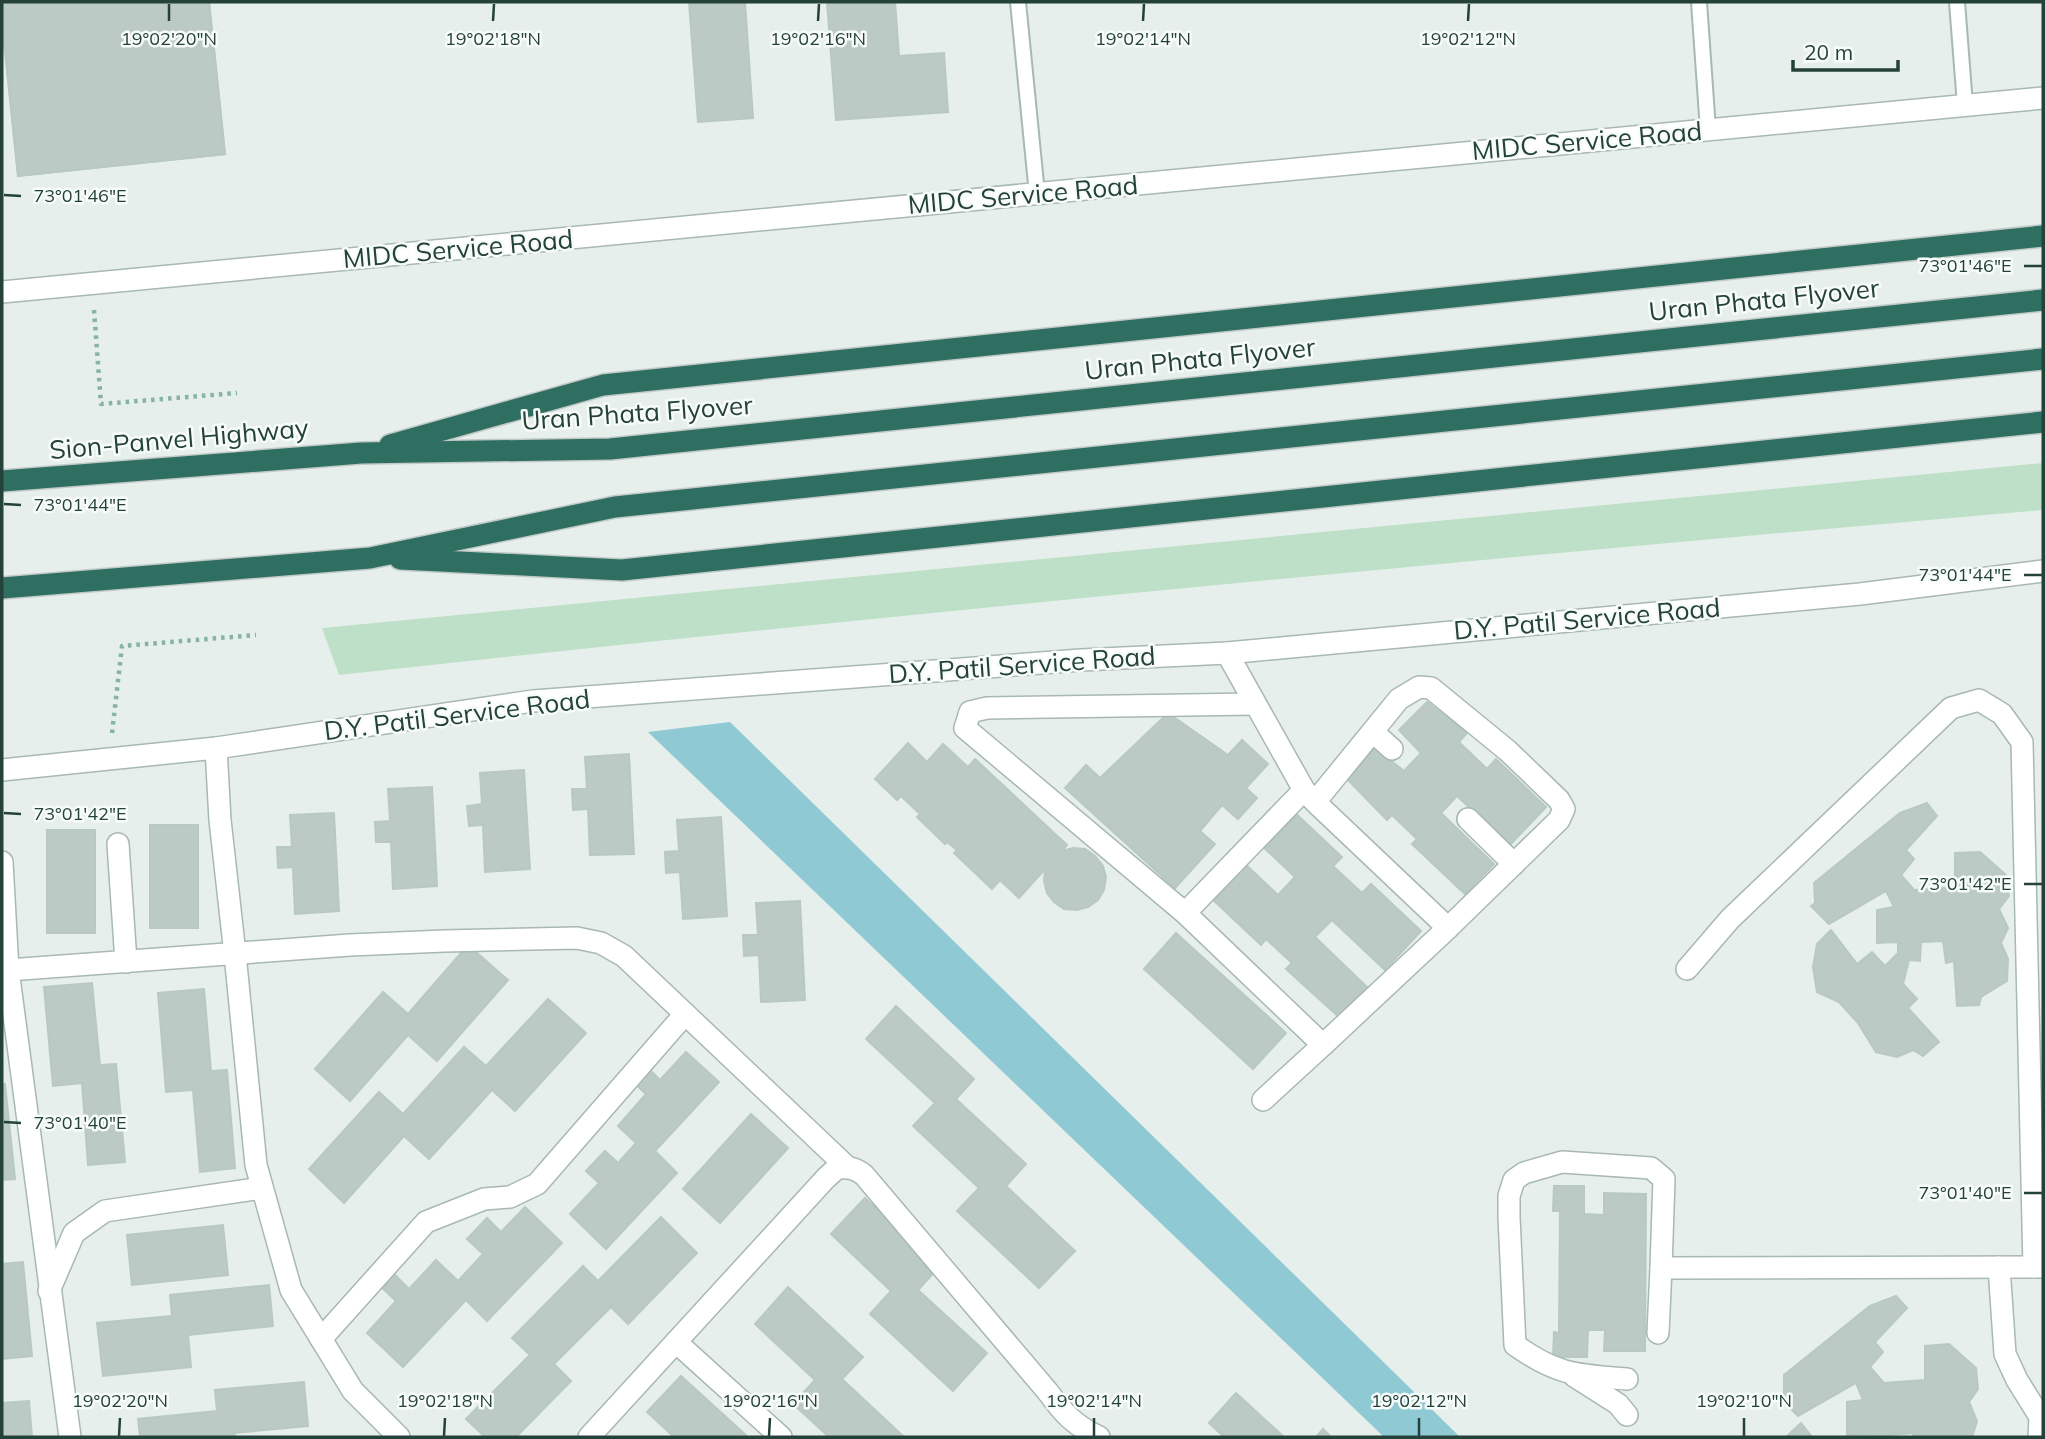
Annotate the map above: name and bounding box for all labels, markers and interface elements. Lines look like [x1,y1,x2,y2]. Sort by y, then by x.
text: 19°02'20"N [121,27,217,50]
text: 19°02'18"N [445,27,541,50]
text: 19°02'16"N [770,27,866,50]
text: 19°02'14"N [1095,27,1191,50]
text: 19°02'12"N [1420,27,1516,50]
scale bar [1793,28,1898,72]
text: 20 m [1804,39,1853,65]
street label: MIDC Service Road [1471,114,1703,167]
street label: MIDC Service Road [907,168,1139,221]
text: 73°01'46"E [33,184,127,207]
street label: MIDC Service Road [342,222,574,275]
text: 73°01'46"E [1918,254,2012,277]
street label: Uran Phata Flyover [1647,271,1881,328]
street label: Uran Phata Flyover [1083,330,1317,387]
street label: Uran Phata Flyover [520,388,754,437]
street label: Sion-Panvel Highway [48,411,310,466]
text: 73°01'44"E [33,493,127,516]
text: 73°01'44"E [1918,563,2012,586]
street label: D.Y. Patil Service Road [1452,590,1722,647]
street label: D.Y. Patil Service Road [887,639,1157,690]
street label: D.Y. Patil Service Road [322,682,592,747]
text: 73°01'42"E [33,802,127,825]
text: 73°01'42"E [1918,872,2012,895]
text: 73°01'40"E [33,1111,127,1134]
text: 73°01'40"E [1918,1181,2012,1204]
text: 19°02'20"N [72,1389,168,1412]
text: 19°02'18"N [397,1389,493,1412]
text: 19°02'16"N [722,1389,818,1412]
text: 19°02'14"N [1046,1389,1142,1412]
text: 19°02'12"N [1371,1389,1467,1412]
text: 19°02'10"N [1696,1389,1792,1412]

